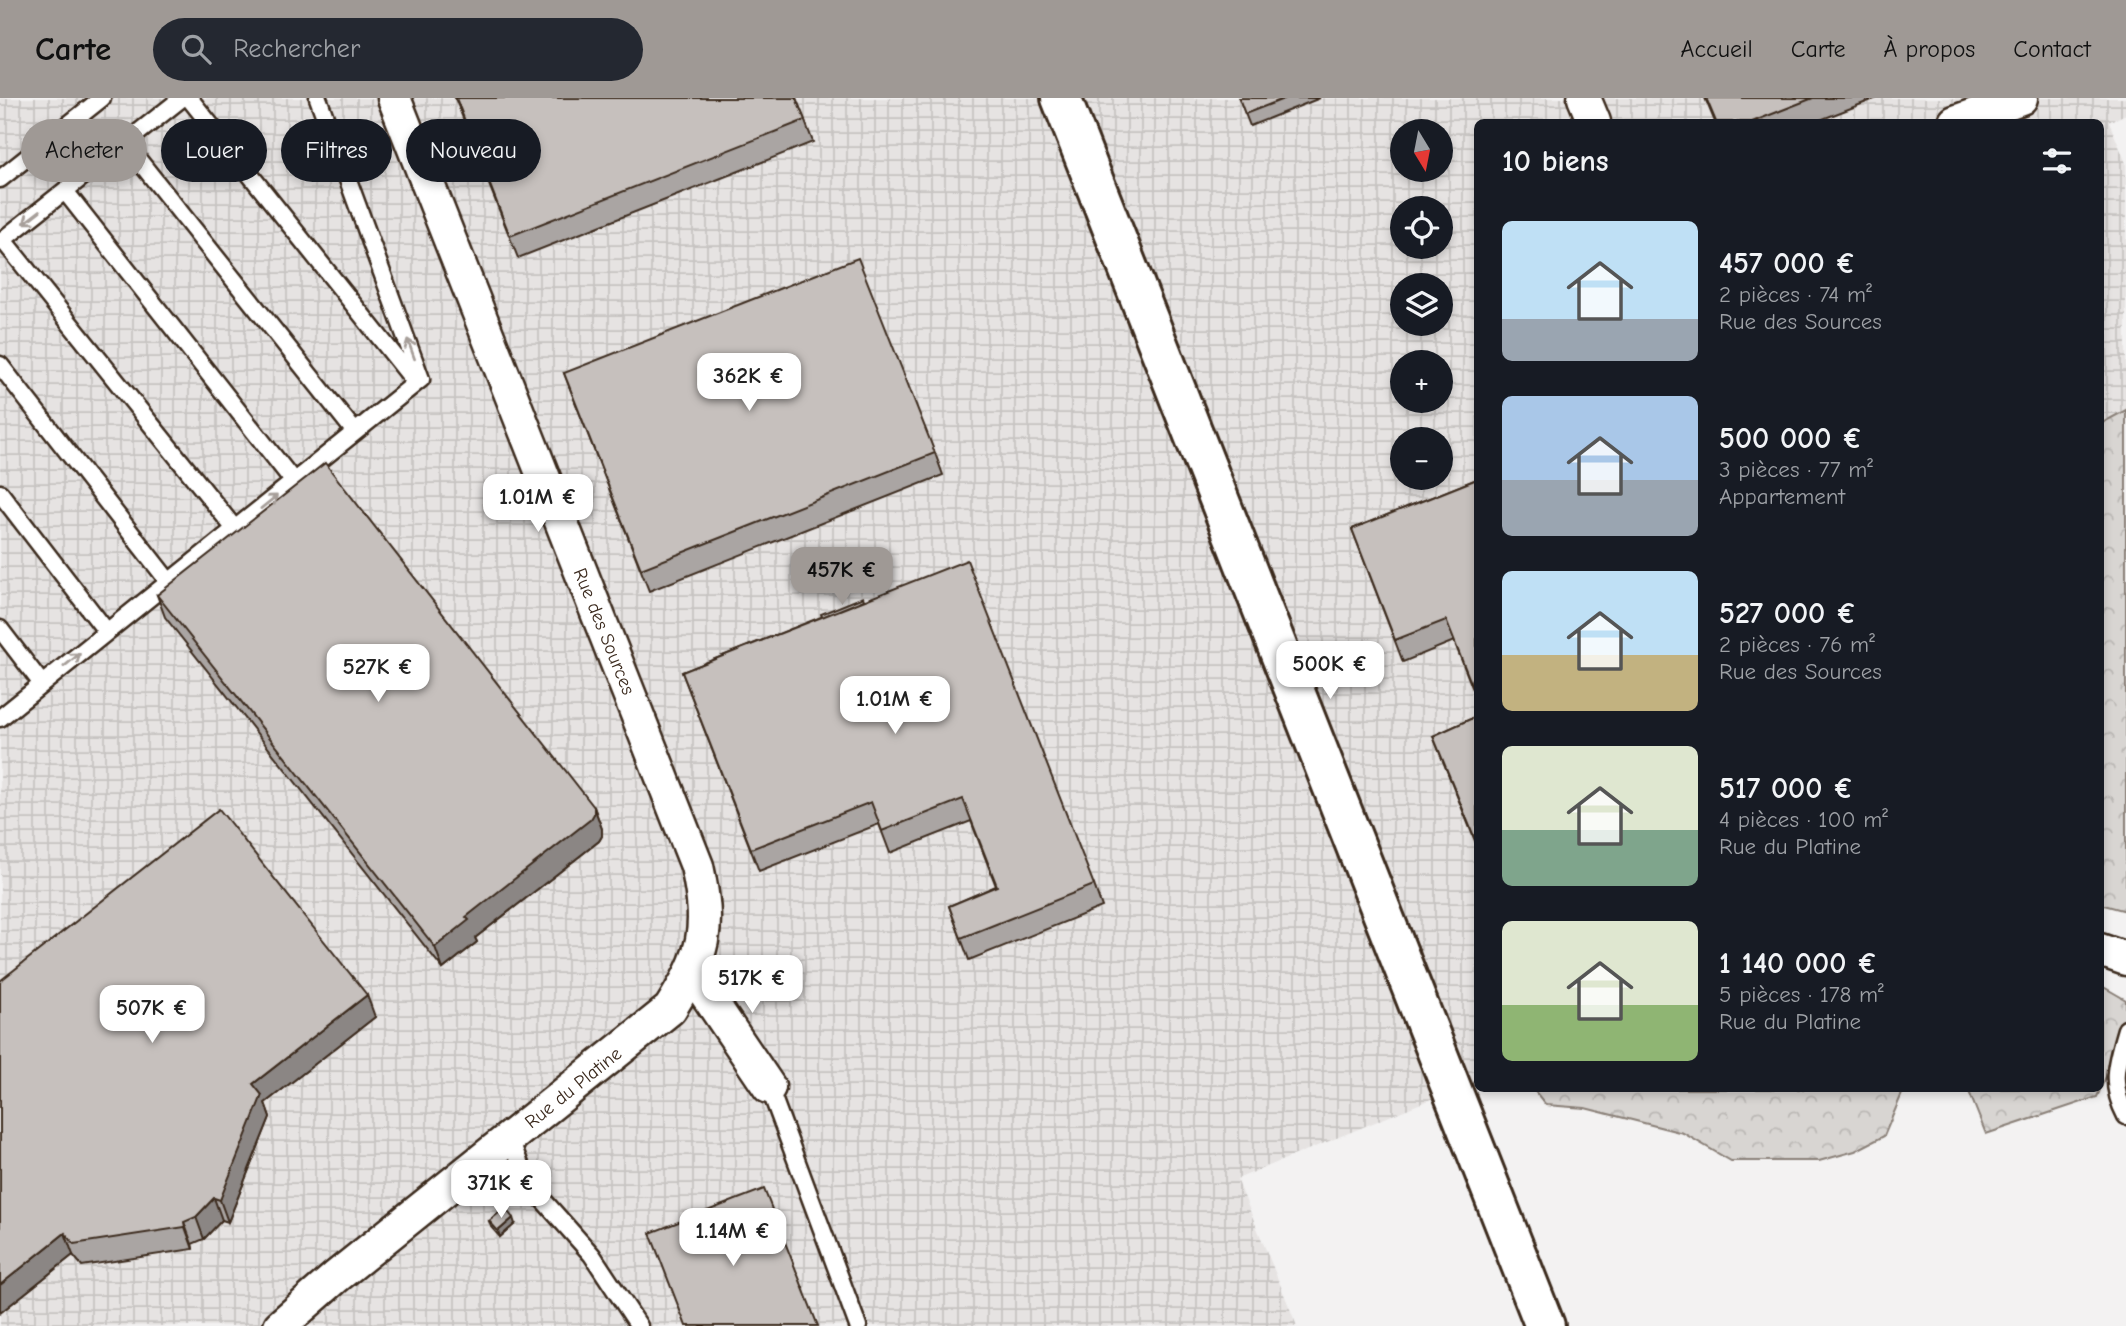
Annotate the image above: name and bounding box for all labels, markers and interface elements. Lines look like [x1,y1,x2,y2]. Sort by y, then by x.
search box [153,18,643,81]
text: Carte [35,30,111,68]
icon: search [177,30,215,68]
text: Rechercher [233,34,360,64]
text: Accueil [1681,35,1753,63]
text: Carte [1791,35,1846,63]
text: À propos [1884,35,1975,63]
text: Contact [2013,35,2091,63]
chip: Acheter [21,119,147,182]
chip: Louer [161,119,267,182]
chip: Filtres [281,119,392,182]
chip: Nouveau [406,119,541,182]
north arrow [1390,119,1452,182]
map controls [1390,119,1453,490]
icon: filters [2038,142,2076,180]
text: 10 biens [1502,144,1608,179]
button: locate [1390,196,1453,259]
one-way arrow [24,209,42,224]
text: 457 000 € [1719,246,1856,281]
icon: home [1558,249,1642,333]
button: layers [1390,273,1453,336]
text: 2 pièces · 74 m² [1719,281,1872,308]
text: Rue des Sources [1719,308,1882,335]
one-way arrow [403,339,416,361]
button: + [1390,350,1453,413]
pin: 362K € [692,354,806,413]
text: 362K € [713,362,785,389]
text: 500 000 € [1719,421,1863,456]
icon: home [1558,424,1642,508]
button: − [1390,427,1453,490]
text: 3 pièces · 77 m² [1719,456,1873,483]
pin: 1.01M € [473,474,603,534]
text: 1.01M € [499,483,577,510]
text: Appartement [1719,483,1845,510]
one-way arrow [259,494,277,509]
pin: 457K € [785,547,899,607]
text: 457K € [807,556,877,583]
street label: Rue des Sources [569,565,640,698]
text: 527 000 € [1719,596,1857,631]
icon: home [1558,599,1642,683]
text: 2 pièces · 76 m² [1719,631,1875,658]
pin: 500K € [1273,642,1387,701]
pin: 527K € [321,644,435,704]
text: 500K € [1292,650,1368,677]
one-way arrow [63,652,81,668]
text: 527K € [343,653,413,680]
text: Rue des Sources [1719,658,1882,685]
pin: 1.01M € [830,676,960,736]
text: 1.01M € [856,685,934,712]
text: 517 000 € [1719,771,1854,806]
icon: home [1558,774,1642,858]
text: 4 pièces · 100 m² [1719,806,1888,833]
text: Rue du Platine [1719,833,1861,860]
text: 1 140 000 € [1719,946,1878,981]
icon: home [1558,949,1642,1033]
pin: 517K € [695,956,809,1015]
text: 517K € [718,964,786,991]
text: 5 pièces · 178 m² [1719,981,1884,1008]
pin: 507K € [95,986,209,1045]
text: 507K € [116,994,188,1021]
text: Rue du Platine [1719,1008,1861,1035]
street label: Rue du Platine [521,1042,626,1133]
pin: 371K € [444,1160,558,1220]
text: 371K € [467,1169,535,1196]
pin: 1.14M € [668,1208,798,1268]
text: 1.14M € [695,1217,771,1244]

